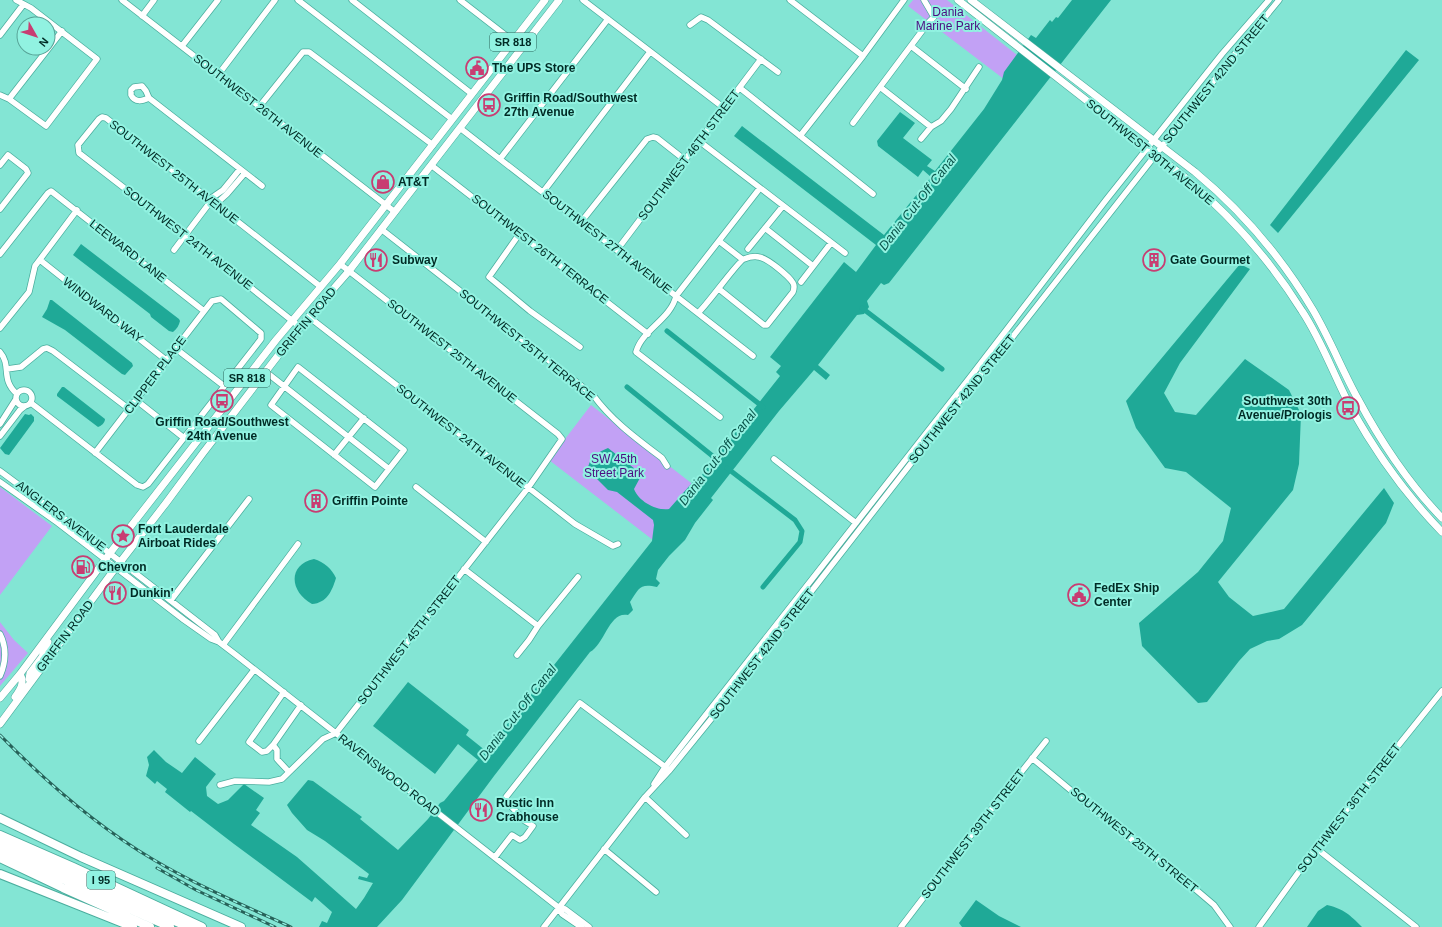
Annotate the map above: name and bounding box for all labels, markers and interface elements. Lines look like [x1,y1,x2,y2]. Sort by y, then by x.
park label: Dania Marine Park [916,5,981,33]
street label: SOUTHWEST 42ND STREET [1160,11,1273,146]
north arrow [16,16,56,56]
road number: SR 818 [490,33,536,51]
text: N [37,35,51,49]
street label: SOUTHWEST 26TH AVENUE [191,51,325,161]
public building icon: The UPS Store [464,55,490,81]
place label: The UPS Store [492,61,576,75]
street label: SOUTHWEST 46TH STREET [635,86,743,223]
place label: Griffin Road/Southwest 27th Avenue [504,91,637,119]
bus stop icon: Griffin Road/Southwest 27th Avenue [476,92,502,118]
street label: SOUTHWEST 30TH AVENUE [1083,96,1217,208]
street label: SOUTHWEST 25TH AVENUE [107,117,241,227]
water label: Dania Cut-Off Canal [875,151,960,253]
shop icon: AT&T [370,169,396,195]
place label: AT&T [398,175,430,189]
street label: SOUTHWEST 24TH AVENUE [121,183,255,293]
street label: SOUTHWEST 27TH AVENUE [540,187,674,297]
street label: SOUTHWEST 26TH TERRACE [469,191,611,307]
street label: LEEWARD LANE [87,217,169,285]
restaurant icon: Subway [363,247,389,273]
building icon: Gate Gourmet [1141,247,1167,273]
place label: Subway [392,253,438,267]
place label: Gate Gourmet [1170,253,1250,267]
street label: WINDWARD WAY [60,274,146,346]
street label: GRIFFIN ROAD [273,284,339,359]
street label: SOUTHWEST 25TH TERRACE [457,286,597,404]
street label: SOUTHWEST 25TH AVENUE [385,296,519,406]
street label: SOUTHWEST 42ND STREET [906,331,1019,466]
street label: CLIPPER PLACE [121,333,189,417]
road number: SR 818 [224,369,270,387]
street label: SOUTHWEST 24TH AVENUE [394,381,528,491]
bus stop icon: Griffin Road/Southwest 24th Avenue [209,388,235,414]
place label: Southwest 30th Avenue/Prologis [1238,394,1332,422]
bus stop icon: Southwest 30th Avenue/Prologis [1335,395,1361,421]
water label: Dania Cut-Off Canal [675,406,760,508]
place label: Griffin Road/Southwest 24th Avenue [155,415,289,443]
park label: SW 45th Street Park [584,452,645,480]
street label: ANGLERS AVENUE [13,478,109,554]
building icon: Griffin Pointe [303,488,329,514]
place label: Griffin Pointe [332,494,408,508]
place label: Fort Lauderdale Airboat Rides [138,522,229,550]
place icon: Fort Lauderdale Airboat Rides [110,523,136,549]
fuel station icon: Chevron [70,554,96,580]
place label: Chevron [98,560,147,574]
street label: SOUTHWEST 45TH STREET [354,572,464,707]
restaurant icon: Dunkin' [102,580,128,606]
place label: FedEx Ship Center [1094,581,1159,609]
public building icon: FedEx Ship Center [1066,582,1092,608]
place label: Dunkin' [130,586,174,600]
street label: SOUTHWEST 42ND STREET [707,586,818,722]
street label: GRIFFIN ROAD [34,597,97,675]
water label: Dania Cut-Off Canal [475,661,560,763]
street label: RAVENSWOOD ROAD [335,731,443,819]
street label: SOUTHWEST 36TH STREET [1294,740,1404,875]
street label: SOUTHWEST 39TH STREET [918,766,1028,901]
street label: SOUTHWEST 25TH STREET [1068,784,1201,896]
place label: Rustic Inn Crabhouse [496,796,559,824]
restaurant icon: Rustic Inn Crabhouse [468,797,494,823]
road number: I 95 [87,871,115,889]

